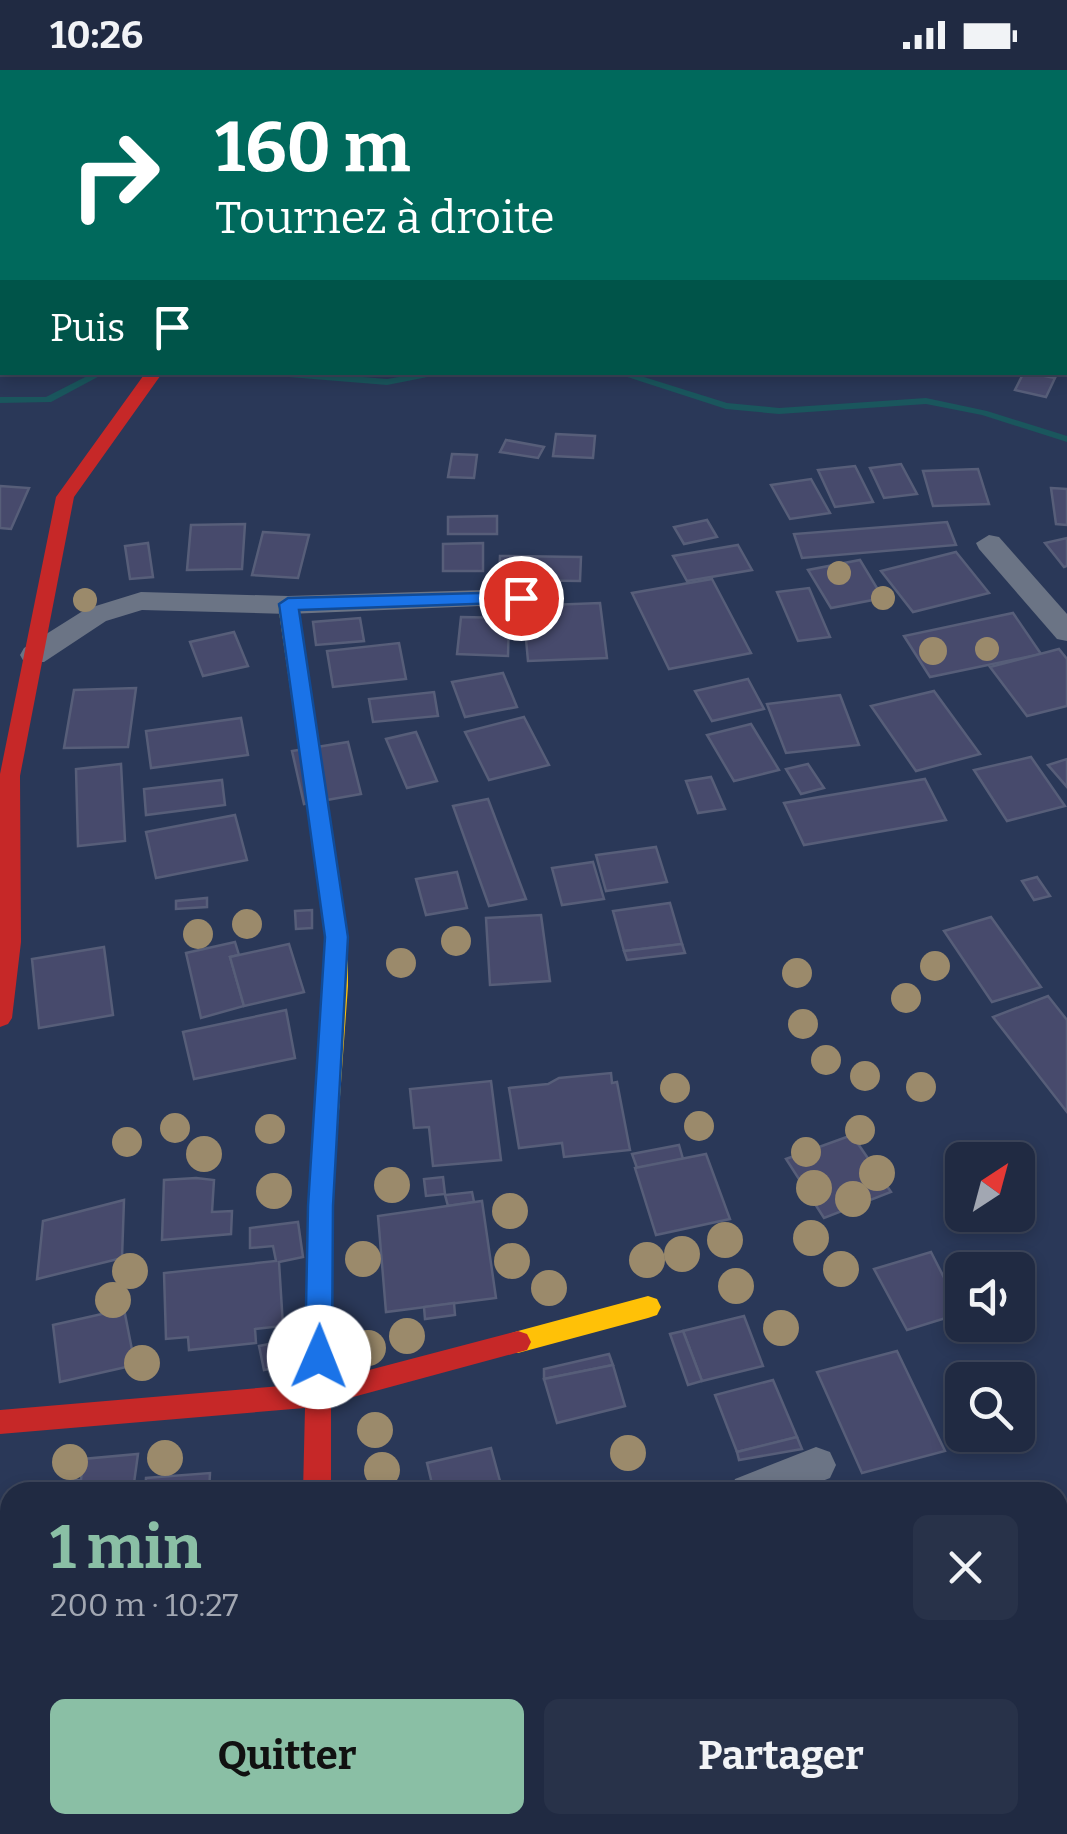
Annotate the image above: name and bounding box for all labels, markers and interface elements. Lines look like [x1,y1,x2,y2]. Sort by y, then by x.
text: 10:26 [50,12,143,58]
text: 160 m [215,106,410,190]
icon: right [50,110,180,240]
text: Tournez à droite [215,191,555,245]
icon: arrive [145,300,200,355]
text: Puis [50,305,125,351]
pin [479,556,564,641]
icon: arrive [494,571,549,626]
north arrow [945,1142,1035,1232]
map controls [945,1142,1035,1452]
button: sound [945,1252,1035,1342]
position arrow [267,1305,371,1409]
button: search [945,1362,1035,1452]
text: 1 min [50,1512,202,1584]
button: close [913,1515,1018,1620]
text: 200 m · 10:27 [50,1586,238,1624]
button: Quitter [50,1699,524,1814]
button: Partager [544,1699,1018,1814]

